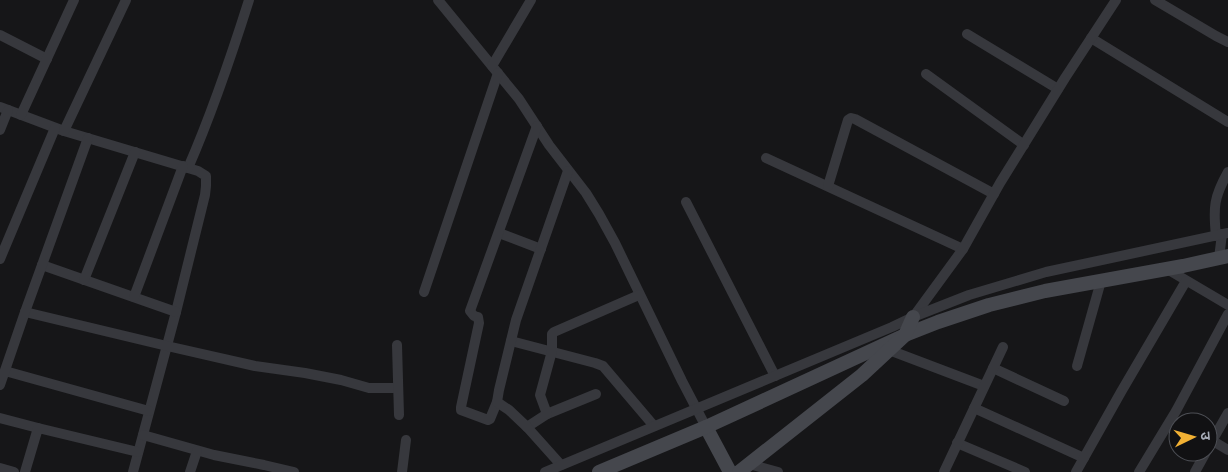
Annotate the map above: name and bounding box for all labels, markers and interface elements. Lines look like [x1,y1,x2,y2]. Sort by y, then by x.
north arrow [1168,412,1218,462]
text: उ [1197,431,1215,442]

